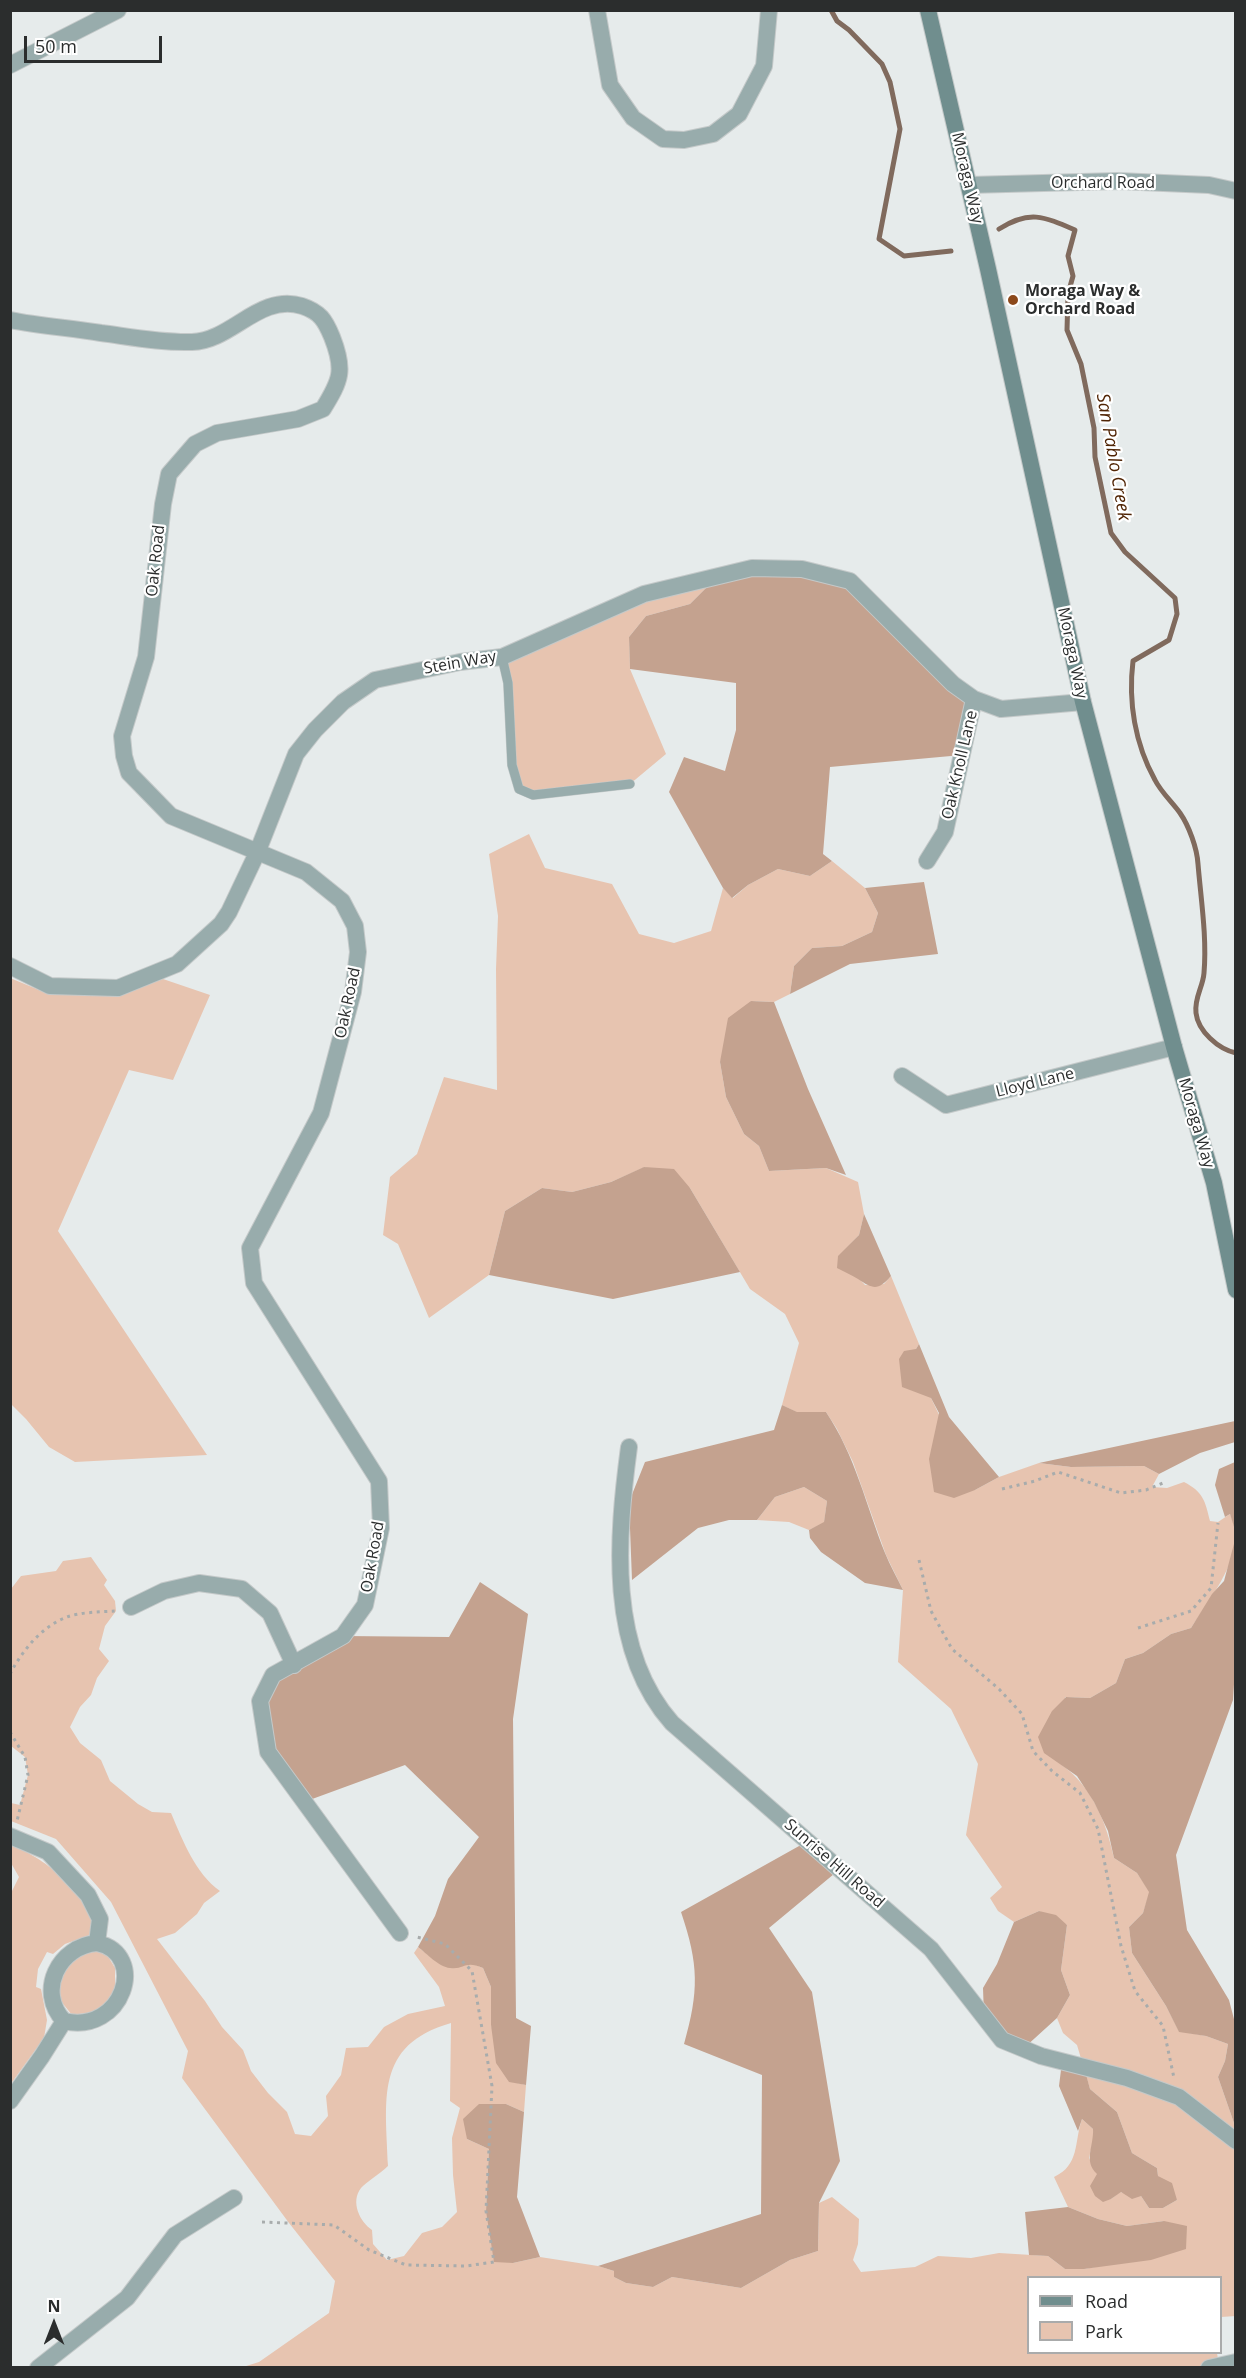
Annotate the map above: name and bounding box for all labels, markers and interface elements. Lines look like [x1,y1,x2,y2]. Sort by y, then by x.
scale bar [27,24,165,62]
text: 50 m [35,34,77,58]
street label: Moraga Way [947,131,987,225]
street label: Orchard Road [1051,173,1155,193]
place label: Moraga Way & Orchard Road [1025,281,1140,319]
marker: Moraga Way & Orchard Road [1006,293,1020,307]
water label: San Pablo Creek [1091,392,1135,522]
street label: Oak Road [143,524,169,598]
street label: Moraga Way [1053,606,1091,700]
street label: Stein Way [422,647,498,679]
street label: Oak Knoll Lane [938,709,982,821]
street label: Oak Road [331,966,365,1040]
street label: Lloyd Lane [994,1064,1076,1102]
street label: Moraga Way [1174,1076,1218,1170]
street label: Oak Road [357,1520,389,1594]
street label: Sunrise Hill Road [780,1815,888,1913]
legend [1027,2276,1222,2354]
text: Road [1085,2289,1128,2313]
north arrow [24,2294,84,2354]
text: N [47,2295,61,2317]
text: Park [1085,2319,1123,2343]

